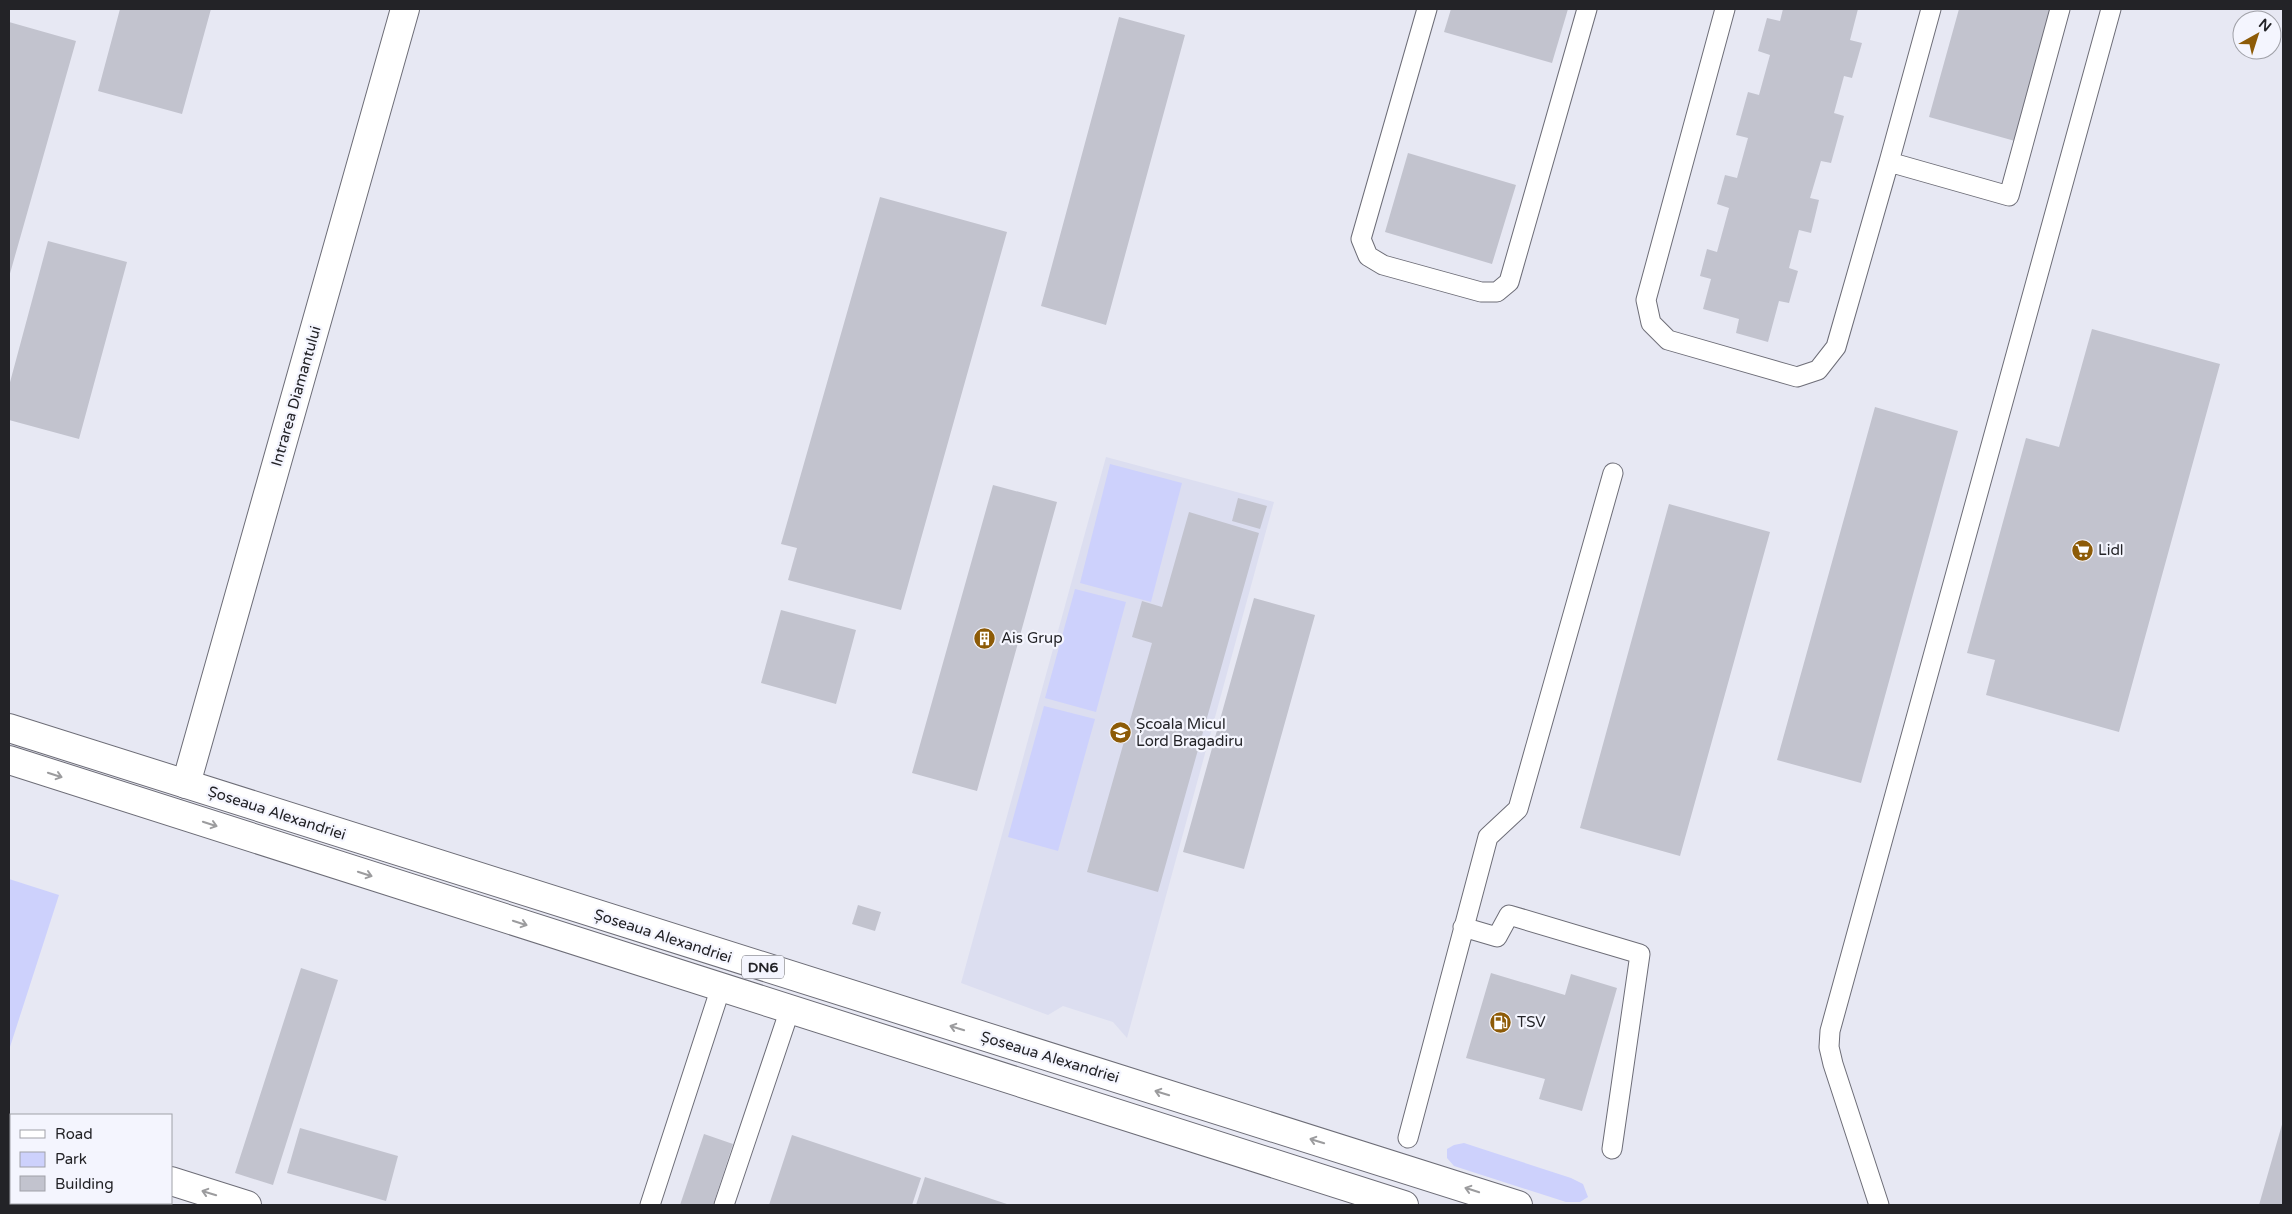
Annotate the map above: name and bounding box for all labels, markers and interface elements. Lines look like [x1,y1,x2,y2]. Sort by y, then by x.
north arrow [2232,10,2282,60]
text: N [2255,15,2275,35]
street label: Intrarea Diamantului [267,324,325,468]
supermarket icon: Lidl [2070,538,2094,562]
place label: Lidl [2098,541,2124,559]
building icon: Ais Grup [973,626,997,650]
place label: Ais Grup [1001,629,1063,647]
place label: Școala Micul Lord Bragadiru [1136,715,1243,750]
school or university icon: Școala Micul Lord Bragadiru [1108,721,1132,745]
one-way arrow [47,771,63,780]
street label: Șoseaua Alexandriei [206,782,348,844]
one-way arrow [202,820,218,830]
one-way arrow [356,869,372,879]
street label: Șoseaua Alexandriei [592,905,734,967]
one-way arrow [511,919,527,928]
road number: DN6 [742,956,784,979]
fuel station icon: TSV [1489,1010,1513,1034]
place label: TSV [1517,1013,1546,1031]
one-way arrow [949,1023,965,1033]
street label: Șoseaua Alexandriei [979,1027,1121,1087]
one-way arrow [1154,1087,1170,1097]
legend [10,1114,172,1204]
text: Road [55,1125,93,1143]
one-way arrow [1309,1136,1325,1146]
text: Park [55,1150,87,1168]
text: Building [55,1175,114,1193]
one-way arrow [1464,1185,1480,1195]
one-way arrow [202,1188,218,1198]

